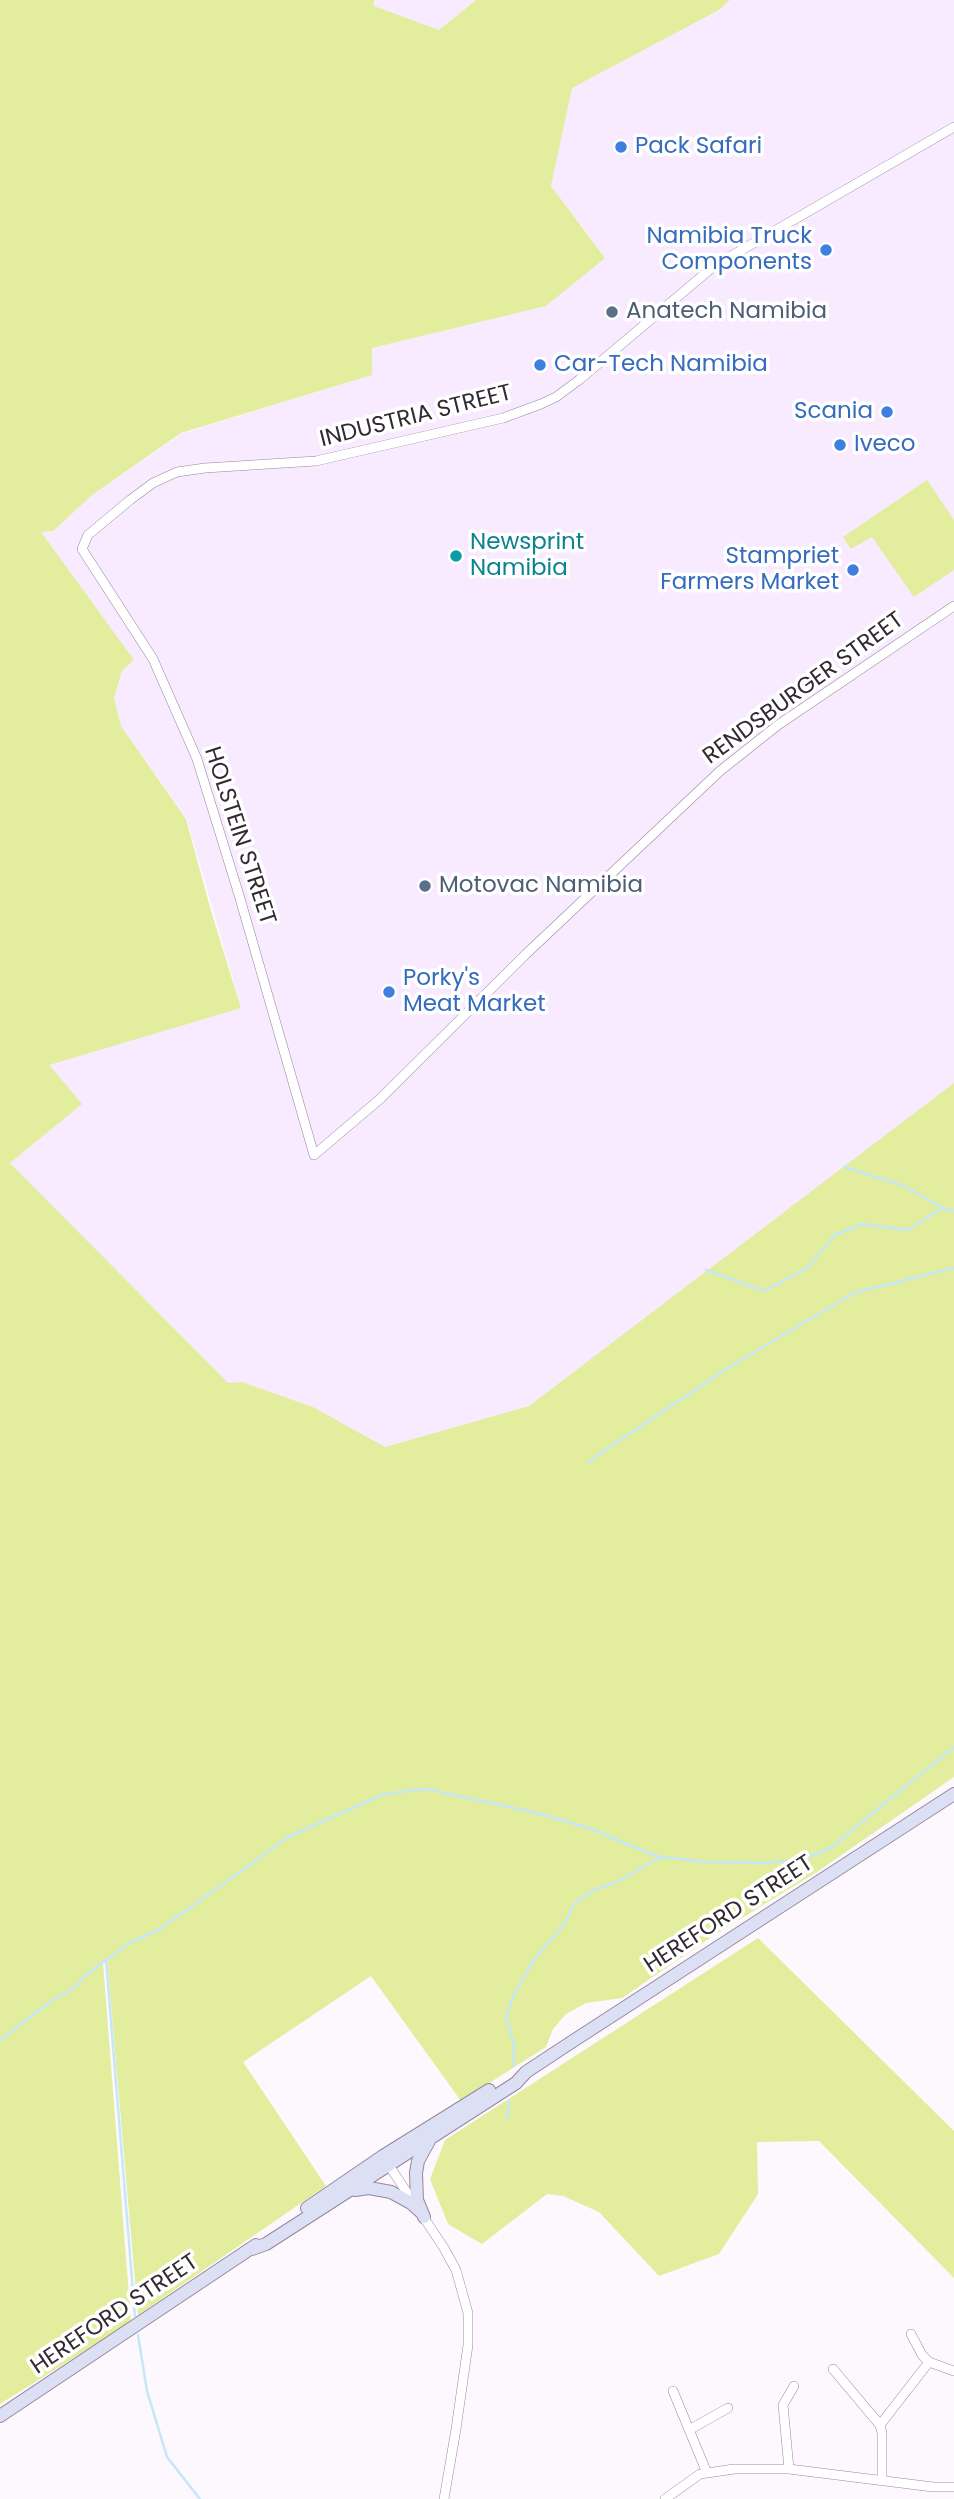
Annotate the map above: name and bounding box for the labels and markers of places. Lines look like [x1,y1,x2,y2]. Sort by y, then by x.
place label: Pack Safari [635,133,762,161]
marker: Pack Safari [613,139,629,155]
place label: Namibia Truck Components [646,223,812,277]
marker: Namibia Truck Components [818,242,834,258]
place label: Anatech Namibia [626,298,827,326]
marker: Anatech Namibia [604,304,620,320]
place label: Car-Tech Namibia [554,351,768,379]
marker: Car-Tech Namibia [532,357,548,373]
place label: Scania [794,398,873,426]
marker: Scania [879,404,895,420]
place label: Iveco [854,431,916,459]
marker: Iveco [832,437,848,453]
place label: Newsprint Namibia [470,529,584,583]
place label: Stampriet Farmers Market [660,543,839,597]
marker: Newsprint Namibia [448,548,464,564]
marker: Stampriet Farmers Market [845,562,861,578]
place label: Motovac Namibia [439,872,643,900]
marker: Motovac Namibia [417,878,433,894]
place label: Porky's Meat Market [403,965,546,1019]
marker: Porky's Meat Market [381,984,397,1000]

